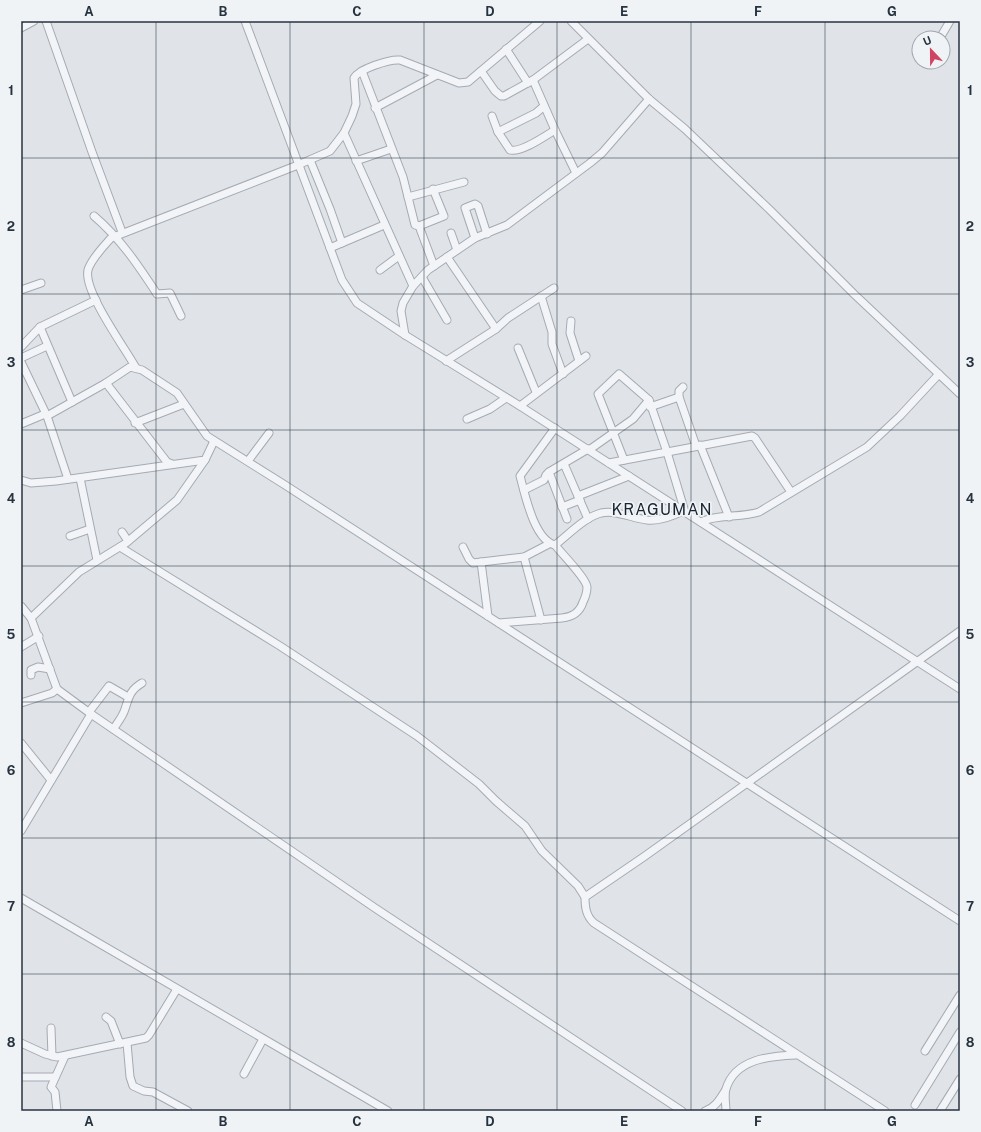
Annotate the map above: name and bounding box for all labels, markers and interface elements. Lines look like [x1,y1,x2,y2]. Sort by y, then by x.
text: A [84,4,94,19]
text: B [219,4,228,19]
text: C [352,4,362,19]
text: D [485,4,495,19]
text: E [620,4,628,19]
text: F [754,4,762,19]
text: G [887,4,897,19]
north arrow [911,30,951,70]
text: U [921,34,933,48]
text: 1 [8,83,14,98]
text: 1 [967,83,973,98]
text: 2 [7,219,15,234]
text: 2 [966,219,974,234]
text: 3 [7,355,16,370]
text: 3 [966,355,975,370]
text: 4 [7,491,16,506]
text: 4 [966,491,975,506]
district label: KRAGUMAN [611,500,713,519]
text: 5 [7,627,16,642]
text: 5 [966,627,975,642]
text: 6 [7,763,16,778]
text: 6 [966,763,975,778]
text: 7 [7,899,15,914]
text: 7 [966,899,974,914]
text: 8 [7,1035,16,1050]
text: 8 [966,1035,975,1050]
text: A [84,1114,94,1129]
text: B [219,1114,228,1129]
text: C [352,1114,362,1129]
text: D [485,1114,495,1129]
text: E [620,1114,628,1129]
text: F [754,1114,762,1129]
text: G [887,1114,897,1129]

